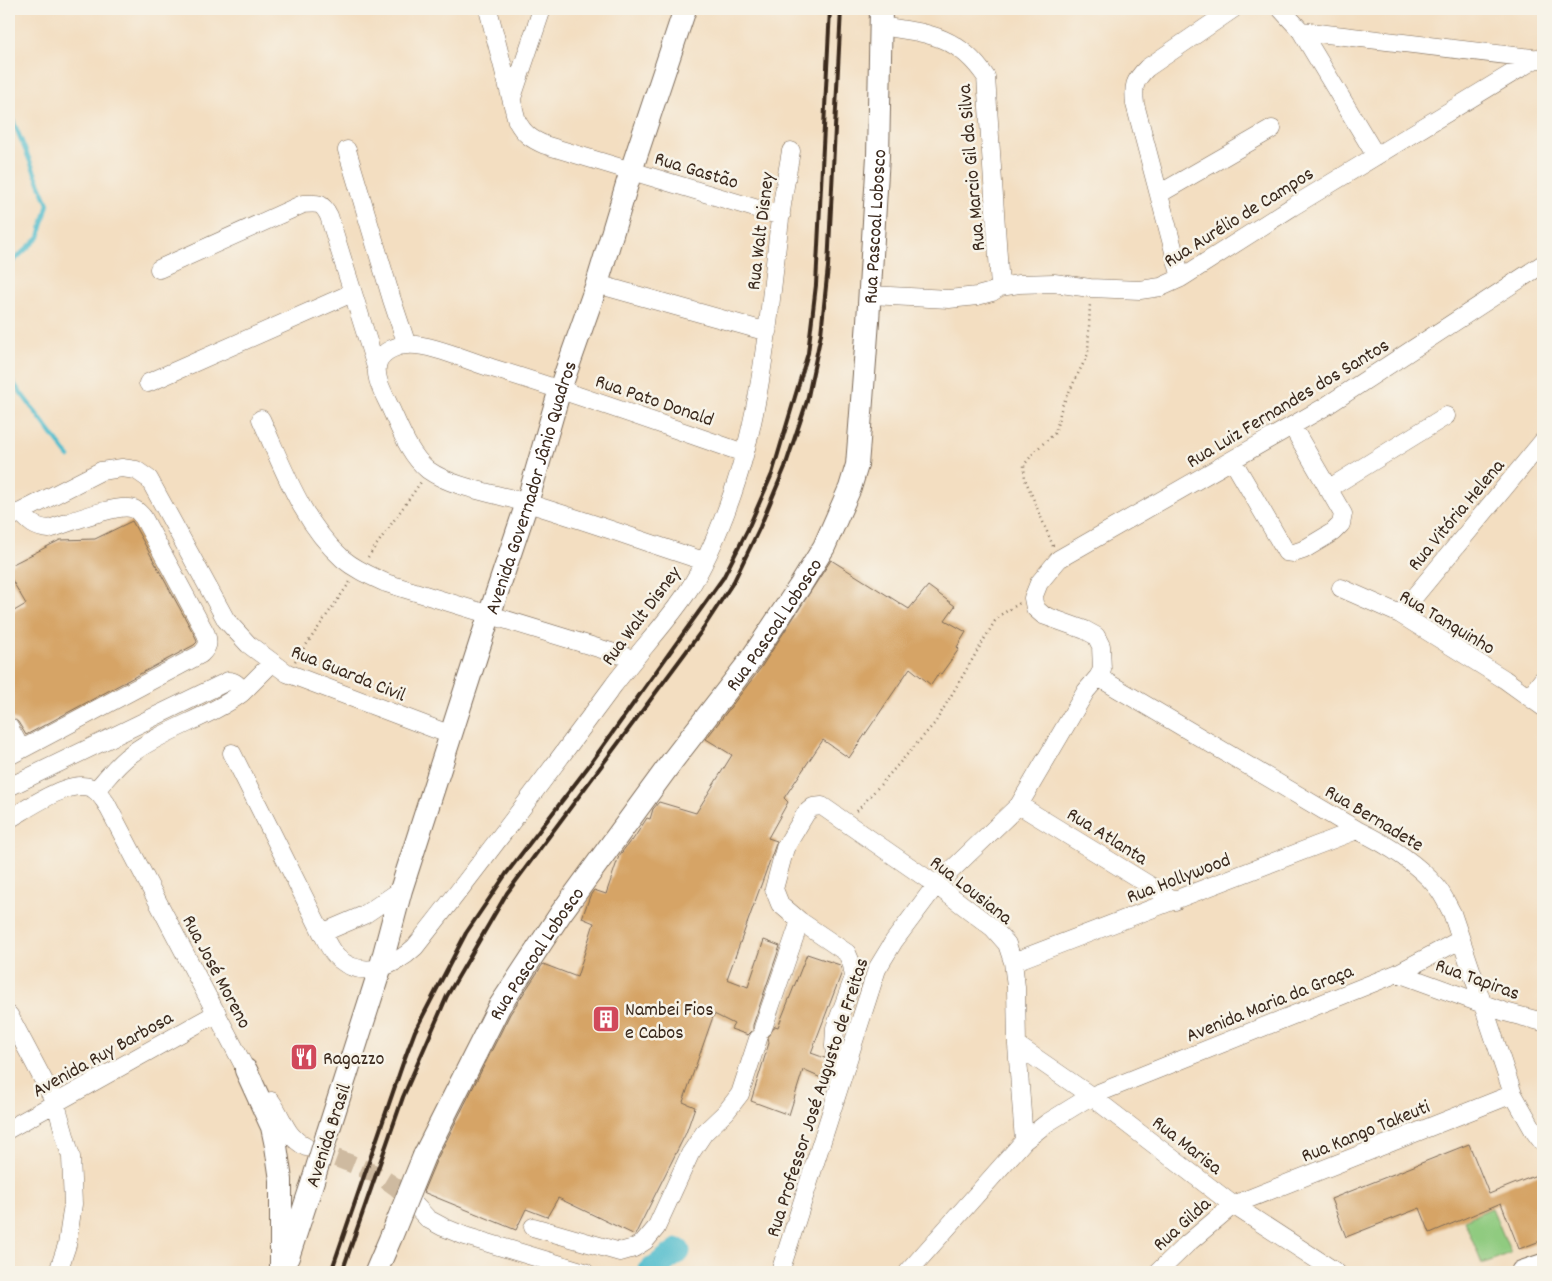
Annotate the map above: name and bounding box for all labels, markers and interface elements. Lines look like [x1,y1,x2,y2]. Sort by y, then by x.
street label: Rua Marcio Gil da Silva [952,83,994,252]
street label: Rua Gastão [651,146,742,198]
street label: Rua Pascoal Lobosco [858,149,895,305]
street label: Rua Aurélio de Campos [1159,161,1320,276]
street label: Rua Walt Disney [741,170,783,292]
street label: Rua Luiz Fernandes dos Santos [1182,333,1395,476]
street label: Avenida Governador Jânio Quadros [480,357,586,619]
street label: Rua Pato Donald [591,368,717,435]
street label: Rua Vitória Helena [1402,454,1513,578]
street label: Rua Pascoal Lobosco [720,554,831,698]
street label: Rua Walt Disney [596,560,690,673]
street label: Rua Tanquinho [1393,584,1500,663]
street label: Rua Guarda Civil [286,639,410,711]
street label: Rua Bernadete [1319,779,1428,860]
street label: Rua Atlanta [1061,802,1153,874]
street label: Rua Hollywood [1123,847,1235,912]
street label: Rua Lousiana [923,850,1018,933]
street label: Rua Pascoal Lobosco [484,882,593,1026]
street label: Rua José Moreno [174,911,257,1034]
street label: Rua Tapiras [1431,953,1523,1009]
street label: Rua Professor José Augusto de Freitas [760,955,877,1241]
street label: Avenida Maria da Graça [1182,958,1359,1051]
place label: Nambei Fios e Cabos [625,997,714,1048]
building icon: Nambei Fios e Cabos [591,1004,621,1034]
street label: Avenida Ruy Barbosa [28,1005,179,1106]
restaurant icon: Ragazzo [289,1042,319,1072]
place label: Ragazzo [323,1046,384,1074]
street label: Avenida Brasil [300,1080,360,1191]
street label: Rua Kango Takeuti [1298,1094,1435,1171]
street label: Rua Marisa [1145,1110,1228,1183]
street label: Rua Gilda [1148,1191,1219,1259]

